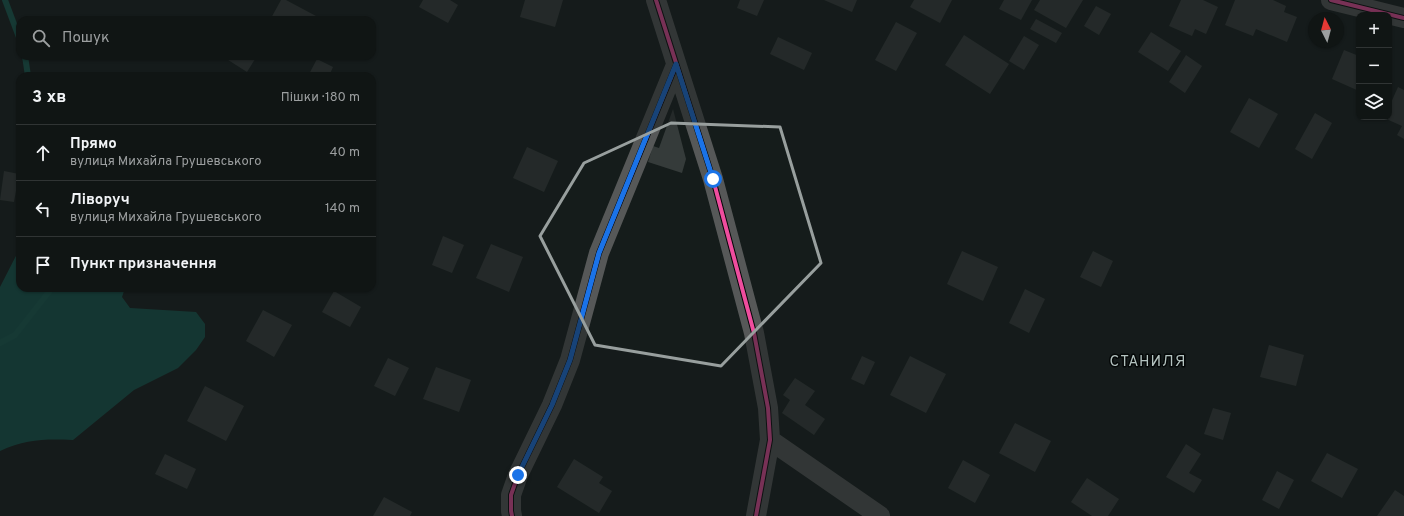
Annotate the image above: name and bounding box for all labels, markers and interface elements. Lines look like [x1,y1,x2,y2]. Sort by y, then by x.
north arrow [1308,12,1344,48]
map controls [1356,12,1392,120]
button: + [1356,12,1392,48]
search box [16,16,376,60]
icon: search [30,27,52,49]
text: Пошук [62,29,110,48]
button: − [1356,48,1392,84]
button: layers [1356,84,1392,120]
text: 3 хв [32,87,66,109]
text: Пішки · 180 m [281,90,360,106]
text: Прямо [70,135,117,154]
icon: ahead [32,142,54,164]
text: 40 m [330,145,360,161]
text: вулиця Михайла Грушевського [70,154,262,170]
route start [704,170,722,188]
text: Ліворуч [70,191,130,210]
icon: left [32,198,54,220]
text: 140 m [325,201,360,217]
text: вулиця Михайла Грушевського [70,210,262,226]
icon: arrive [32,254,54,276]
text: Пункт призначення [70,255,217,274]
district label: СТАНИЛЯ [1110,353,1186,372]
route end [509,466,527,484]

